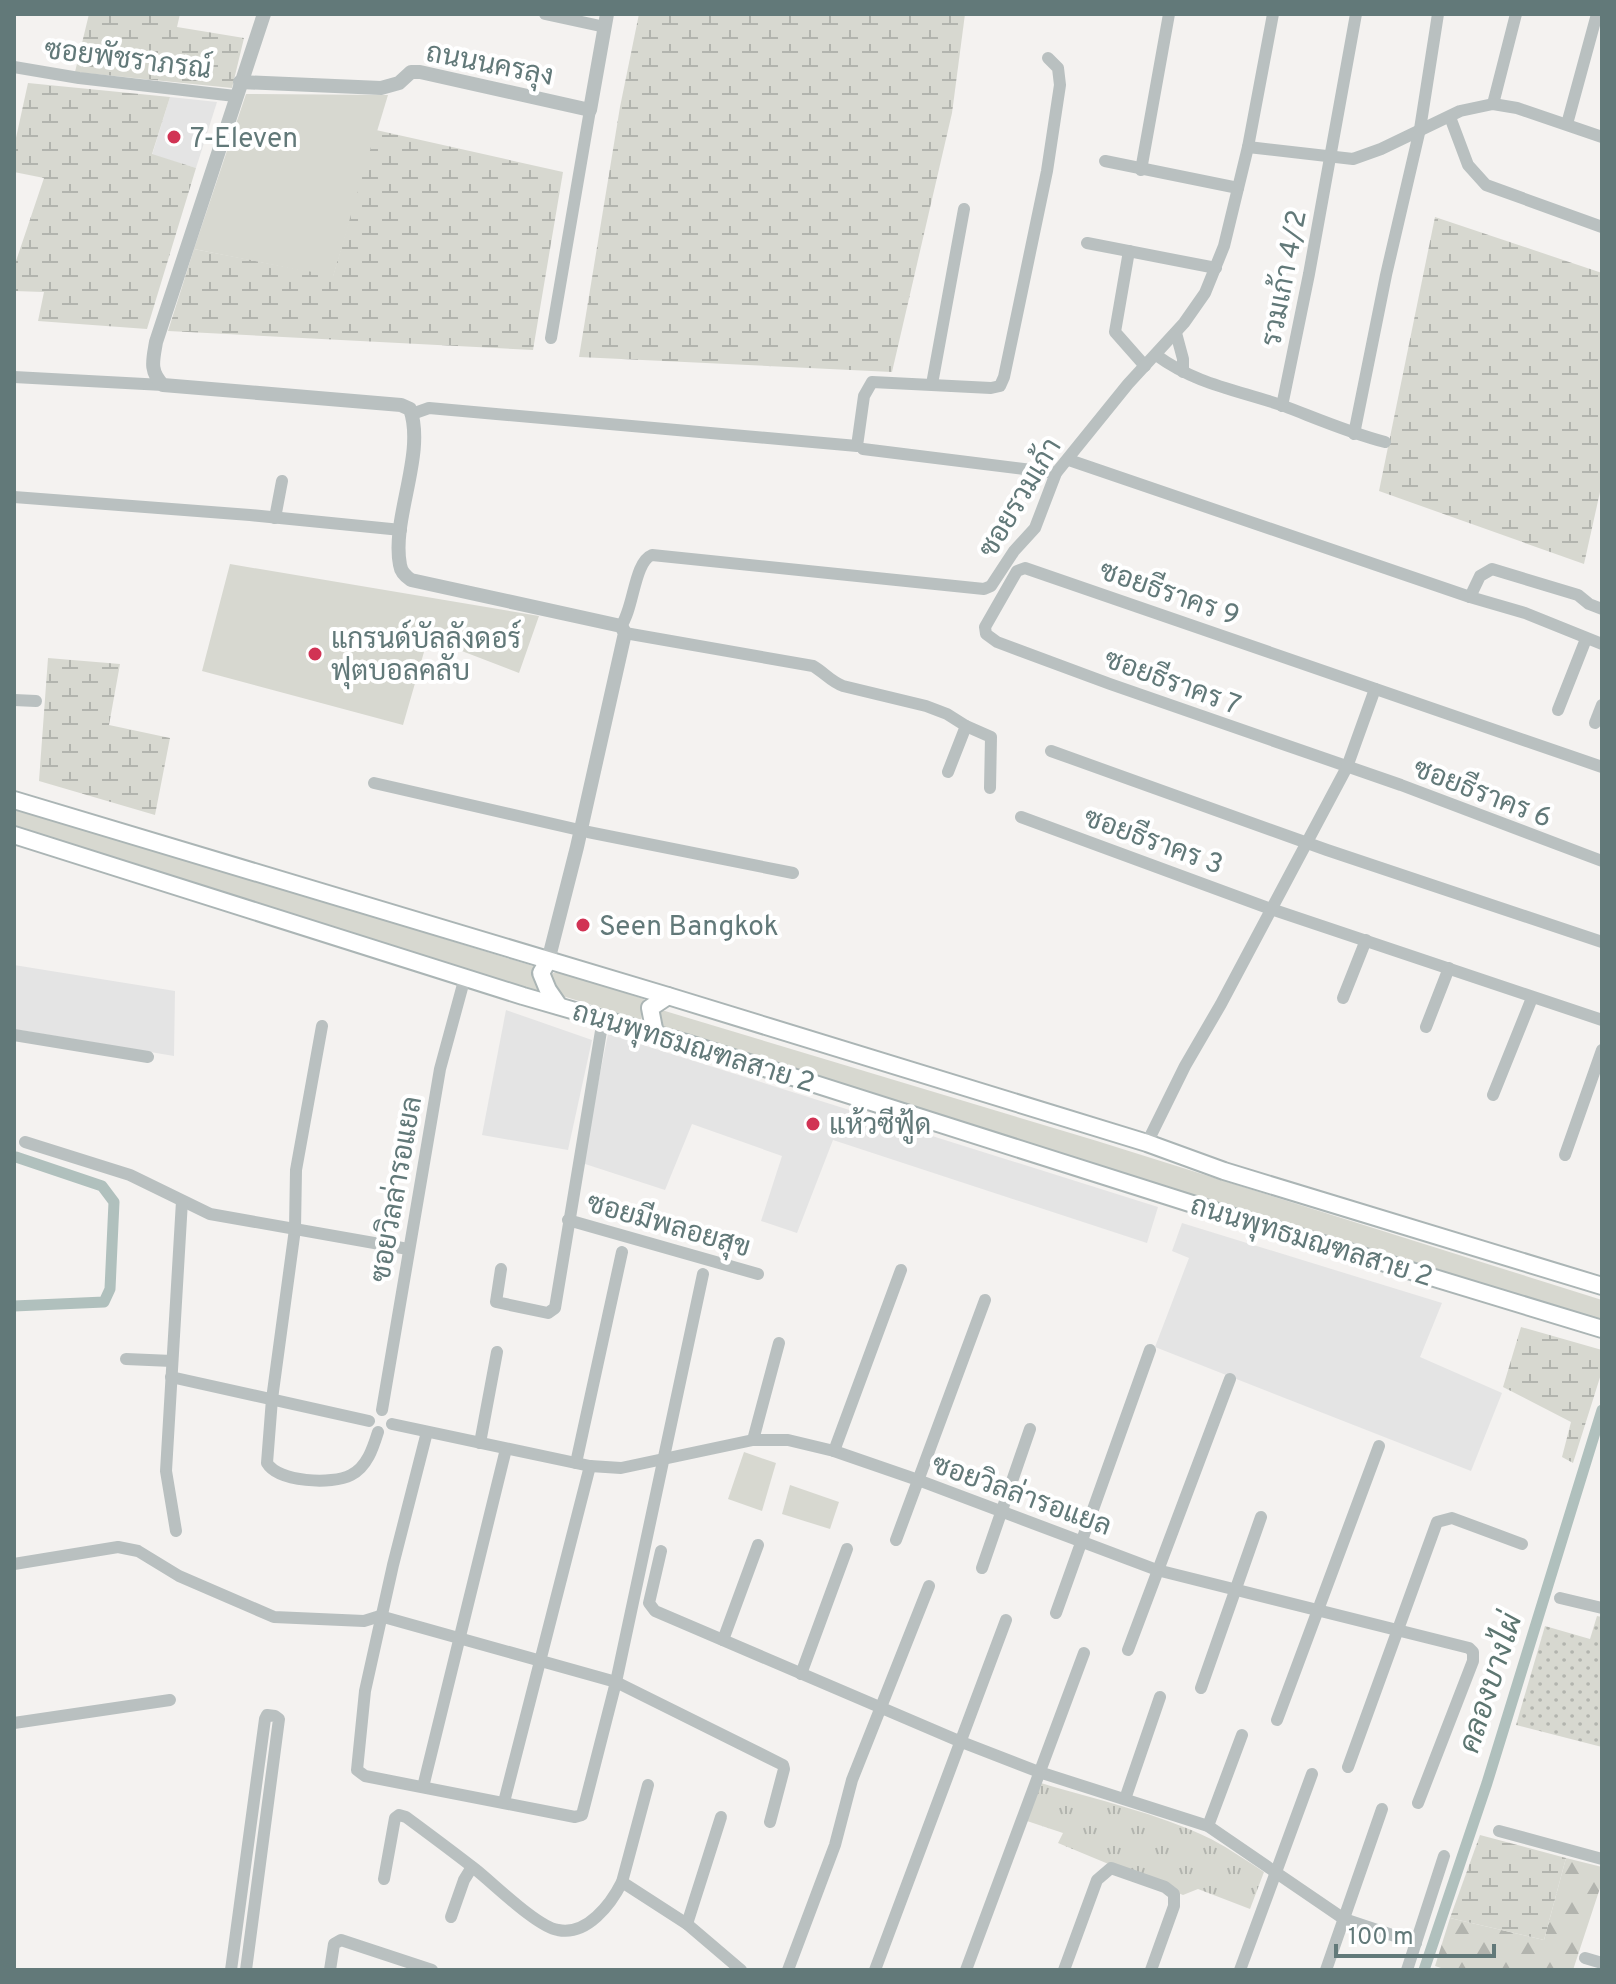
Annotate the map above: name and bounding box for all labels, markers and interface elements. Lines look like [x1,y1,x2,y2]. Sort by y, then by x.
street label: ซอยพัชราภรณ์ [42,29,214,89]
street label: ถนนนครลุง [423,36,556,96]
place label: 7-Eleven [190,122,298,158]
marker: 7-Eleven [165,128,183,146]
street label: รวมเก้า 4/2 [1252,207,1317,350]
street label: ซอยรวมเก้า [969,431,1071,565]
street label: ซอยธีราคร 9 [1094,551,1245,636]
place label: แกรนด์บัลลังดอร์ ฟุตบอลคลับ [331,619,521,691]
street label: ซอยธีราคร 7 [1099,640,1246,725]
marker: แกรนด์บัลลังดอร์ ฟุตบอลคลับ [306,645,324,663]
street label: ซอยธีราคร 6 [1407,749,1557,838]
street label: ซอยธีราคร 3 [1078,798,1229,885]
place label: Seen Bangkok [599,910,779,946]
marker: Seen Bangkok [574,916,592,934]
street label: ถนนพุทธมณฑลสาย 2 [567,995,819,1103]
street label: ซอยวิลล่ารอแยล [362,1093,432,1285]
place label: แห้วซีฟู้ด [829,1106,931,1145]
marker: แห้วซีฟู้ด [804,1115,822,1133]
street label: ซอยมีพลอยสุข [582,1183,755,1267]
street label: ถนนพุทธมณฑลสาย 2 [1185,1189,1437,1297]
street label: ซอยวิลล่ารอแยล [926,1446,1116,1546]
water label: คลองบางไผ่ [1449,1606,1533,1758]
scale bar [1336,1908,1494,1958]
text: 100 m [1348,1923,1414,1953]

